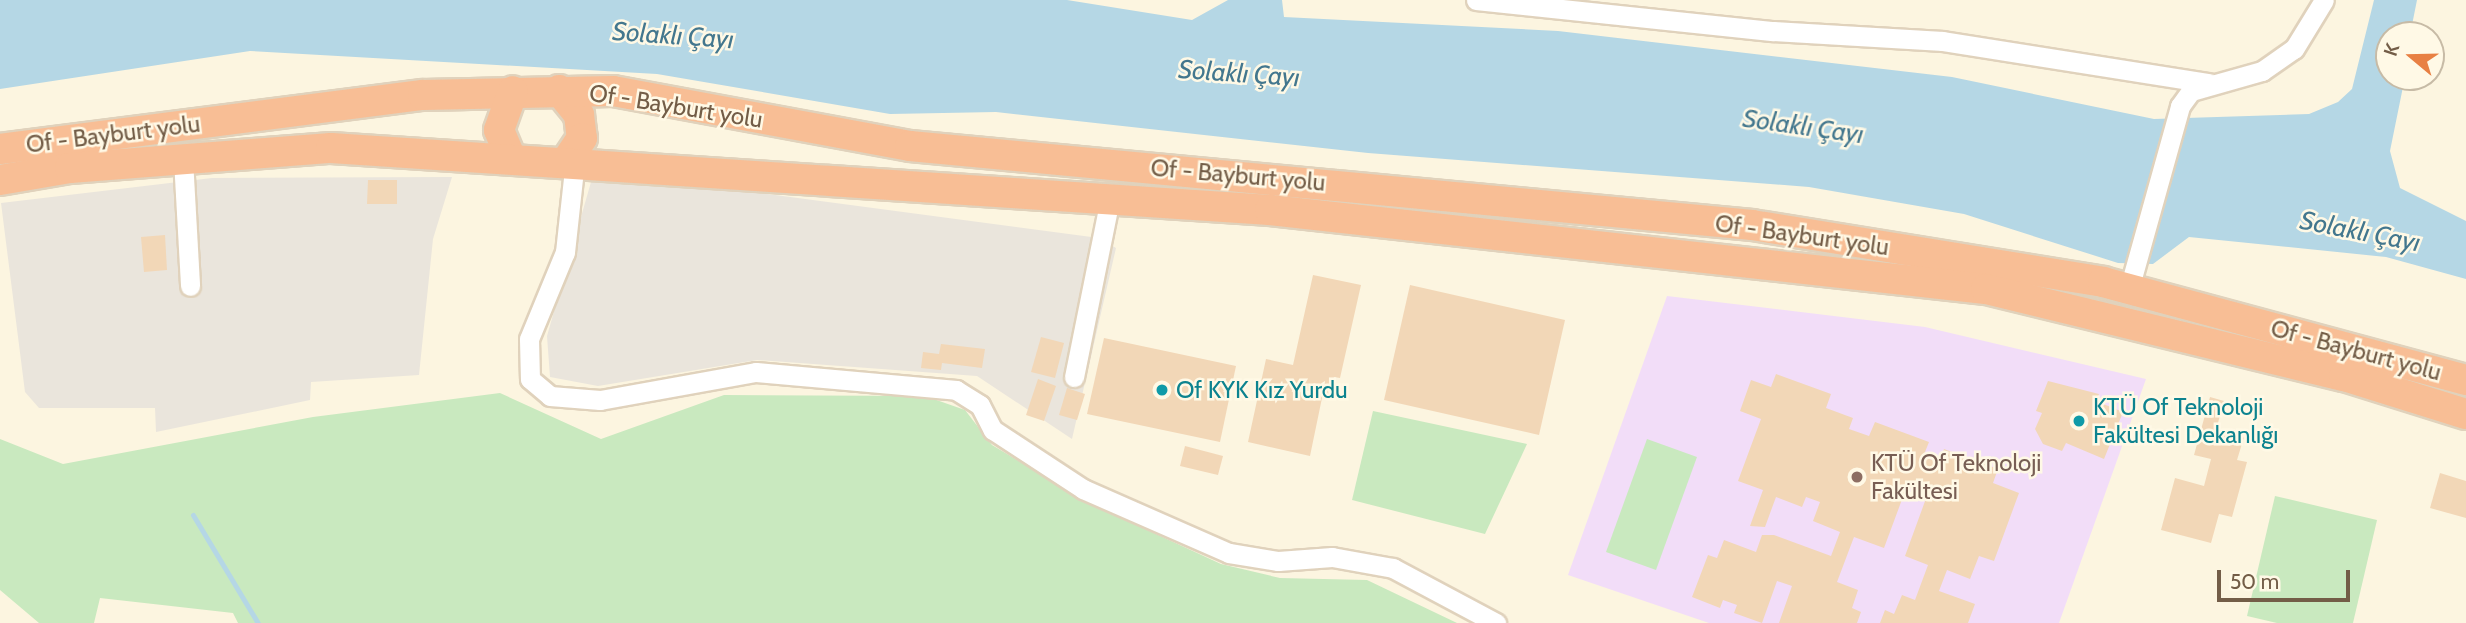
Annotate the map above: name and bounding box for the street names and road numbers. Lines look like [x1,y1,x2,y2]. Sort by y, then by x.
street label: Of - Bayburt yolu [587,78,765,134]
street label: Of - Bayburt yolu [24,109,202,159]
street label: Of - Bayburt yolu [1150,153,1326,197]
street label: Of - Bayburt yolu [1713,209,1891,261]
street label: Of - Bayburt yolu [2268,313,2444,387]

